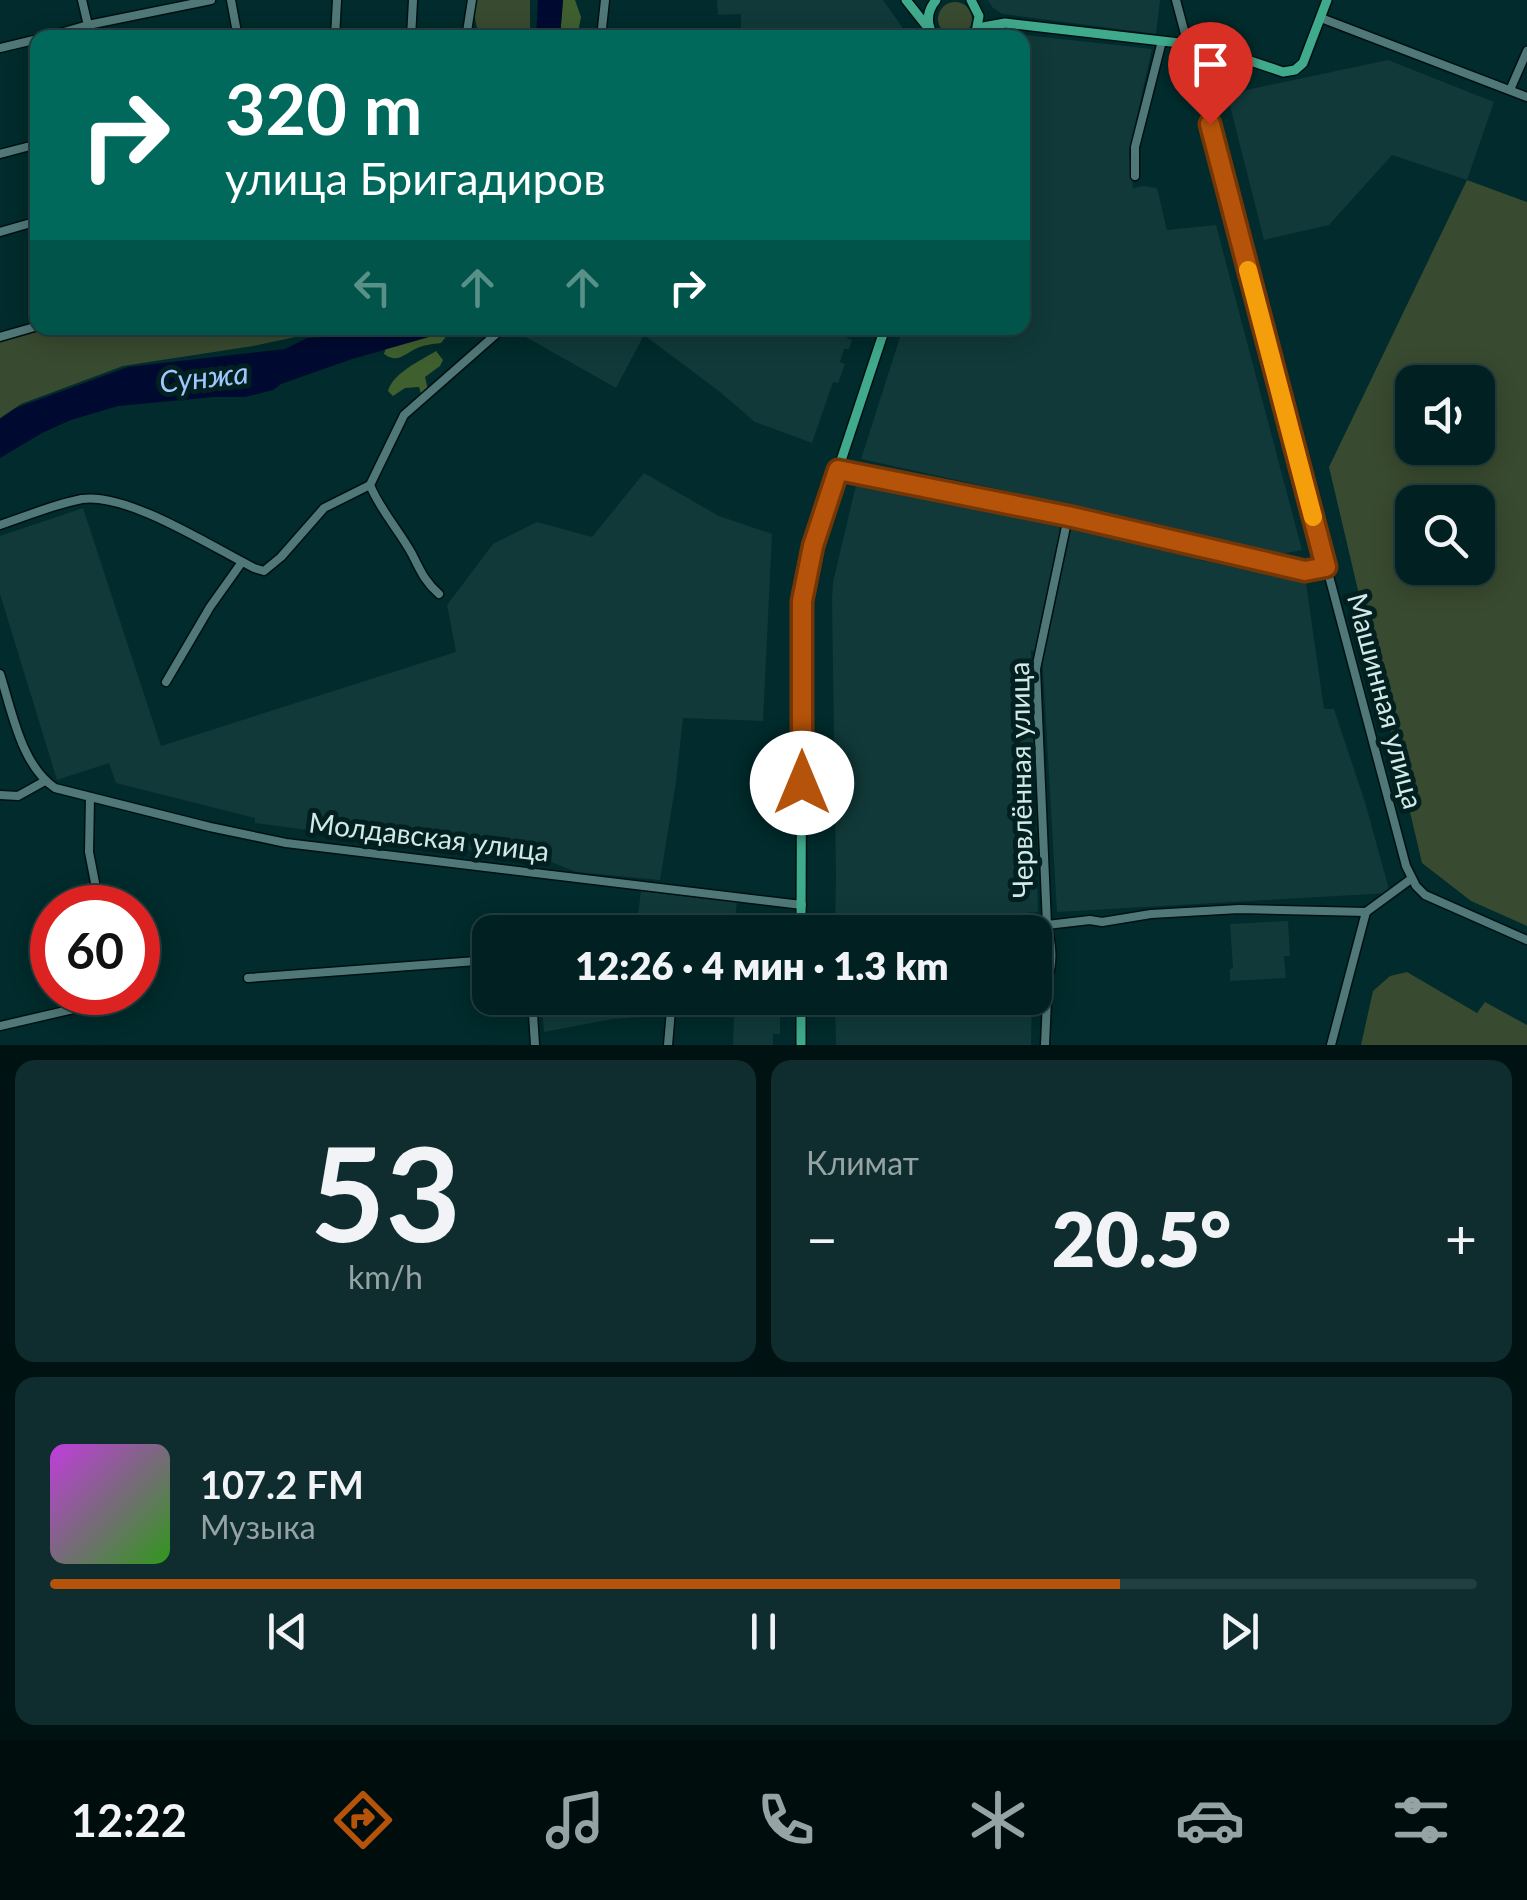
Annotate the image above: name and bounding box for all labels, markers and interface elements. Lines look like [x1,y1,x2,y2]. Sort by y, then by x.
pin [1168,22,1253,125]
icon: arrive [1183,37,1238,92]
text: 320 m [225,66,422,150]
icon: right [60,70,190,200]
text: улица Бригадиров [225,151,605,205]
icon: left [345,260,400,315]
icon: ahead [450,260,505,315]
icon: ahead [555,260,610,315]
icon: right [660,260,715,315]
water label: Сунжа [157,353,250,399]
map controls [1395,365,1495,585]
button: sound [1395,365,1495,465]
button: search [1395,485,1495,585]
street label: Машинная улица [1341,589,1431,812]
street label: Червлённая улица [1001,661,1039,899]
position arrow [750,731,854,835]
street label: Молдавская улица [307,804,551,868]
speed limit sign: 60 [30,885,160,1015]
text: 12:26 · 4 мин · 1.3 km [575,942,949,988]
text: 53 [310,1114,461,1270]
text: Климат [806,1143,919,1182]
text: 20.5° [1052,1193,1231,1283]
text: − [806,1205,838,1271]
text: + [1445,1205,1477,1271]
text: km/h [348,1257,423,1296]
text: 107.2 FM [200,1461,364,1507]
text: Музыка [200,1507,316,1546]
icon: previous [260,1604,315,1659]
icon: pause [736,1604,791,1659]
icon: next [1212,1604,1267,1659]
icon: directions [328,1785,398,1855]
icon: music [540,1785,610,1855]
icon: phone [751,1785,821,1855]
icon: climate [963,1785,1033,1855]
icon: car [1175,1785,1245,1855]
icon: filters [1386,1785,1456,1855]
text: 12:22 [71,1793,187,1847]

